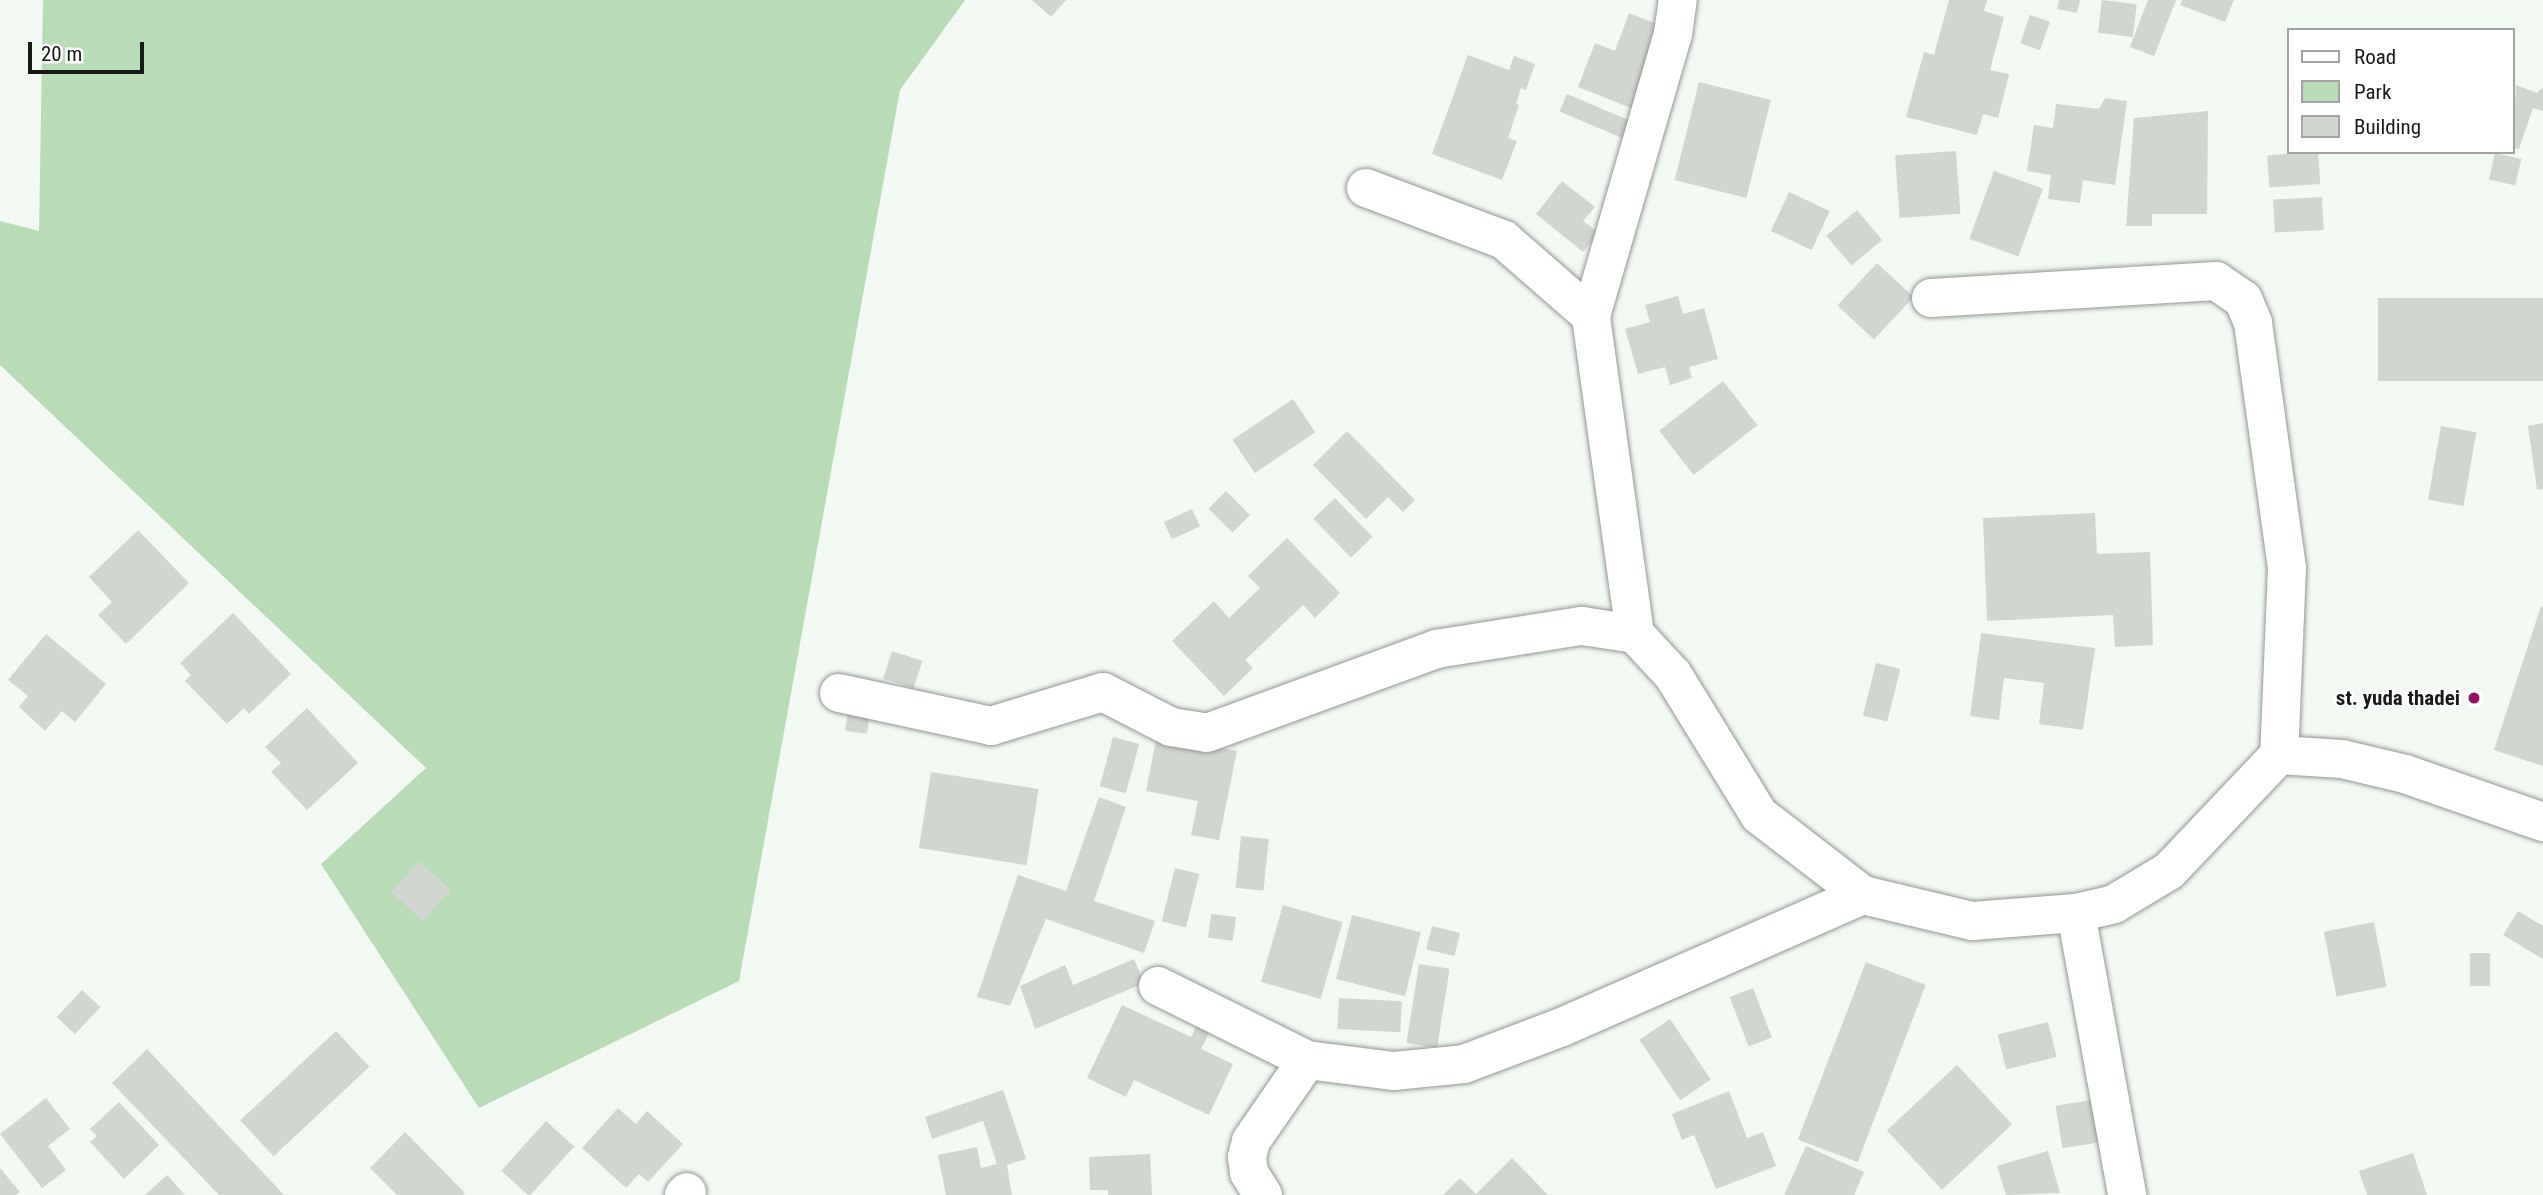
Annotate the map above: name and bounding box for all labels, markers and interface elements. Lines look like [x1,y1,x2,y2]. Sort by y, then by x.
scale bar [32,28,147,72]
legend [2288,28,2515,154]
text: 20 m [41,42,82,66]
text: Road [2354,45,2396,69]
text: Park [2354,80,2391,104]
text: Building [2354,115,2421,139]
place label: st. yuda thadei [2336,685,2460,711]
marker: st. yuda thadei [2466,690,2482,706]

